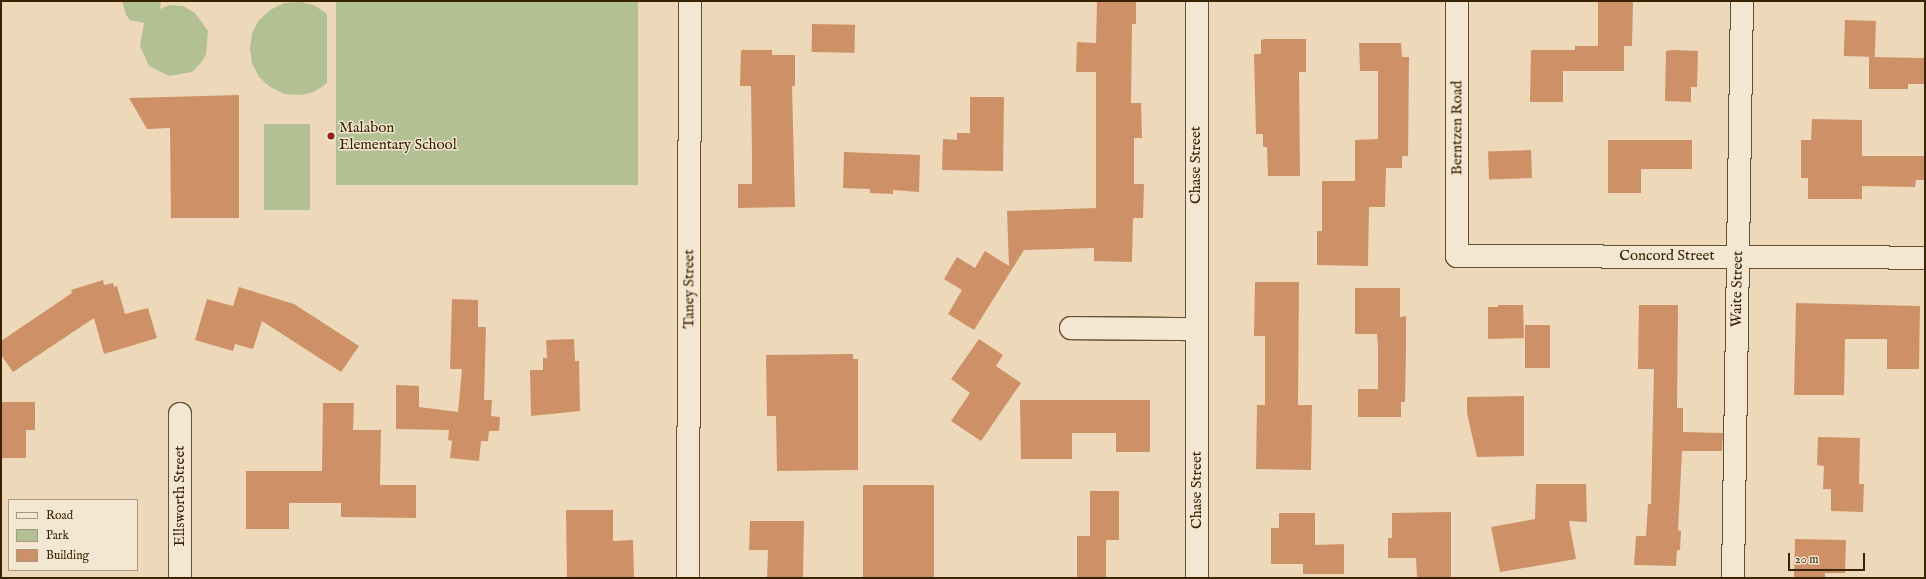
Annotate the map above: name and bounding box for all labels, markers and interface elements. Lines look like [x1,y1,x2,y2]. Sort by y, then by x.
street label: Berntzen Road [1448,81,1466,175]
place label: Malabon Elementary School [339,118,457,153]
street label: Chase Street [1187,126,1205,204]
marker: Malabon Elementary School [326,131,336,141]
street label: Concord Street [1619,247,1715,265]
street label: Taney Street [680,249,698,329]
street label: Waite Street [1727,251,1747,327]
street label: Ellsworth Street [171,446,189,546]
street label: Chase Street [1188,451,1206,529]
legend [8,499,138,571]
text: Road [46,508,73,523]
text: Park [46,528,69,543]
scale bar [1790,545,1867,571]
text: Building [46,548,89,563]
text: 20 m [1795,552,1818,567]

